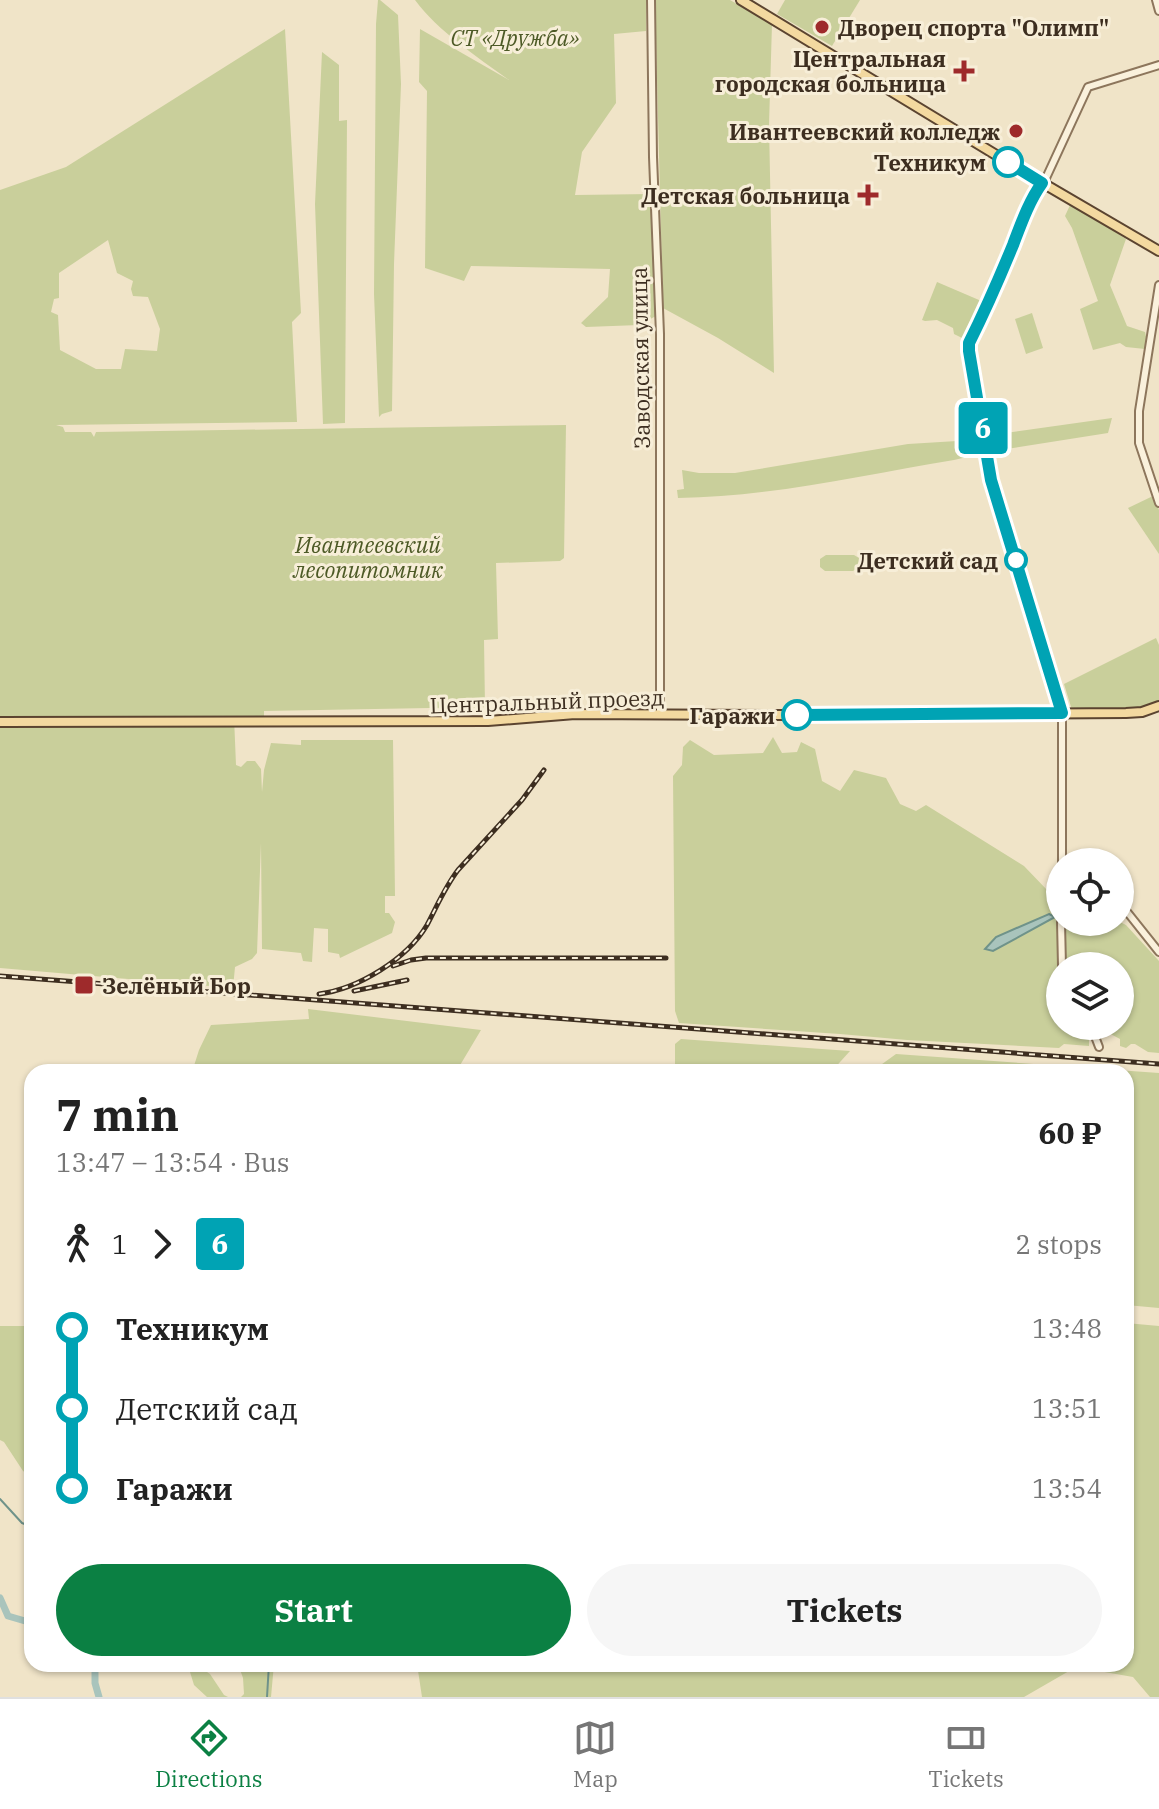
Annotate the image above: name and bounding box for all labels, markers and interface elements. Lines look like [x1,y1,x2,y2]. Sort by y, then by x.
place label: Дворец спорта "Олимп" [838,13,1109,42]
marker: Дворец спорта "Олимп" [813,18,831,36]
park label: СТ «Дружба» [451,23,579,52]
place label: Центральная городская больница [715,44,946,98]
marker: Центральная городская больница [953,60,975,82]
place label: Ивантеевский колледж [729,117,1000,146]
marker: Ивантеевский колледж [1007,122,1025,140]
marker: Техникум [993,147,1023,177]
place label: Техникум [874,148,986,177]
place label: Детская больница [641,181,850,210]
marker: Детская больница [857,184,879,206]
street label: Заводская улица [624,267,656,449]
line badge: 6 [957,402,1009,454]
text: 6 [975,409,991,446]
park label: Ивантеевский лесопитомник [292,530,444,584]
place label: Детский сад [857,546,998,575]
marker: Детский сад [1005,549,1027,571]
street label: Центральный проезд [429,682,665,720]
marker: Гаражи [782,700,812,730]
place label: Гаражи [689,701,775,730]
map controls [1046,848,1134,1040]
button: locate [1046,848,1134,936]
button: layers [1046,952,1134,1040]
place label: Зелёный Бор [102,971,251,1000]
marker: Зелёный Бор [73,974,95,996]
text: 7 min [56,1086,179,1143]
text: 60 ₽ [1039,1113,1102,1152]
text: 13:47 – 13:54 · Bus [56,1145,290,1179]
icon: walk [56,1222,100,1266]
icon: forward [140,1222,184,1266]
text: 6 [212,1225,228,1262]
text: 1 [112,1227,128,1261]
text: 2 stops [1015,1227,1102,1261]
text: Техникум [116,1309,269,1348]
text: 13:48 [1032,1311,1102,1345]
text: Детский сад [116,1389,298,1428]
text: 13:51 [1032,1391,1102,1425]
text: Гаражи [116,1469,233,1508]
text: 13:54 [1032,1471,1102,1505]
button: Start [56,1564,571,1656]
button: Tickets [587,1564,1102,1656]
tab: Directions [155,1716,263,1793]
tab: Map [573,1716,618,1793]
tab: Tickets [928,1716,1004,1793]

